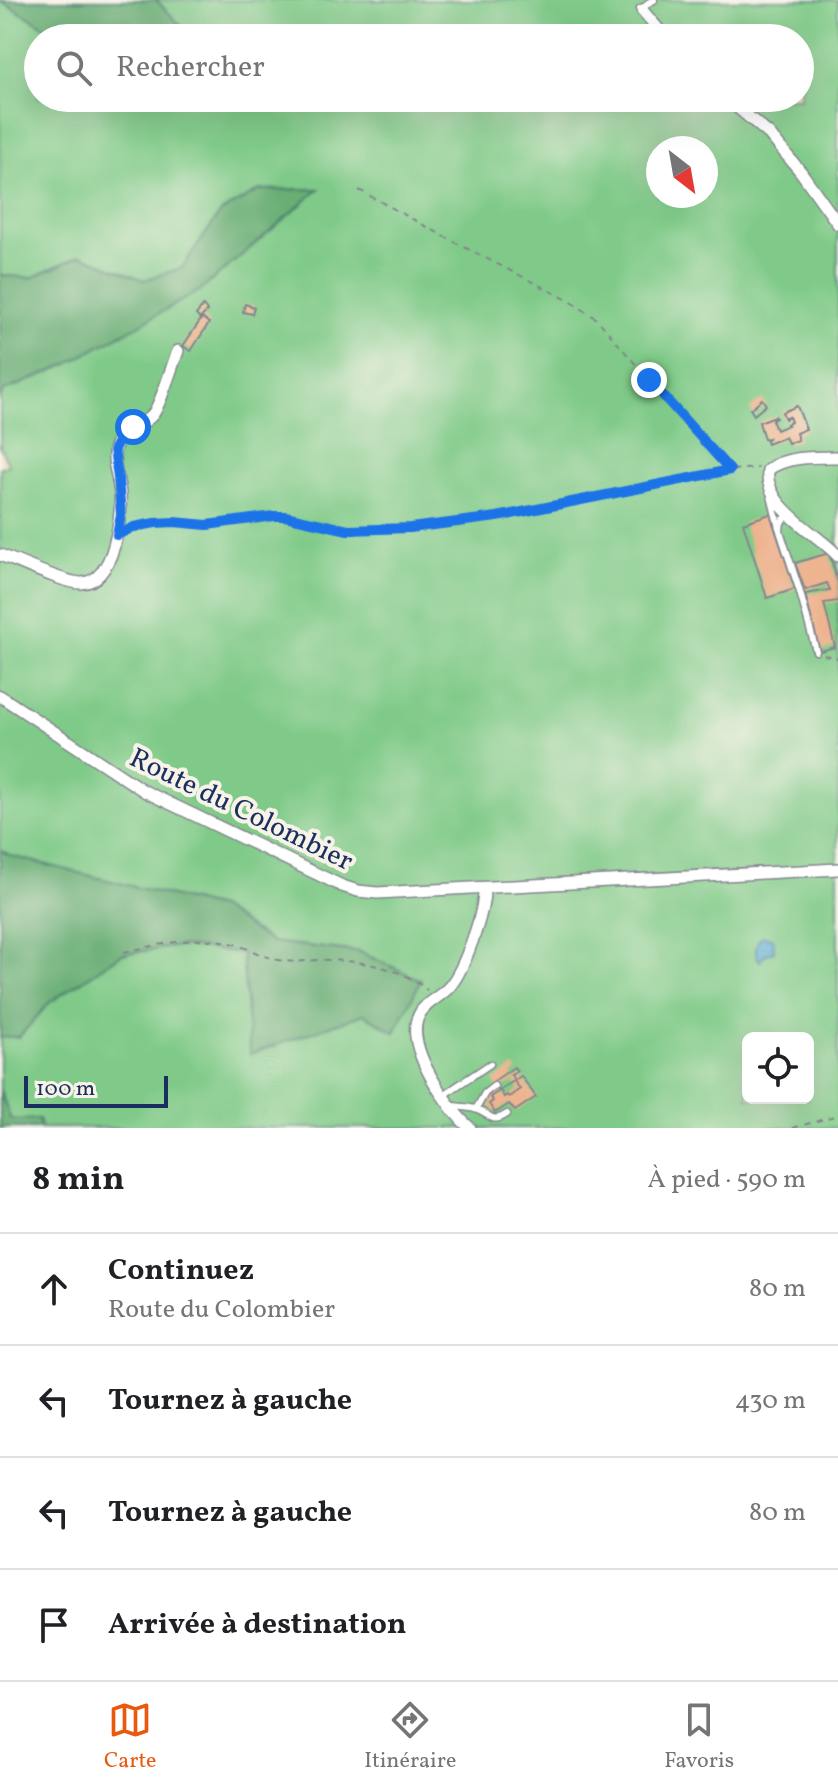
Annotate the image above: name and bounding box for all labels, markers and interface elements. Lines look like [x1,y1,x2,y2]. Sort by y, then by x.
search box [24,24,814,112]
icon: search [52,46,96,90]
text: Rechercher [116,47,265,89]
north arrow [646,136,718,208]
route end [631,362,667,398]
route start [115,409,151,445]
street label: Route du Colombier [122,739,360,881]
map controls [742,1032,814,1104]
button: locate [742,1032,814,1104]
scale bar [24,1072,168,1108]
text: 100 m [36,1074,95,1105]
text: 8 min [32,1157,125,1204]
text: À pied · 590 m [647,1162,806,1198]
text: Continuez [108,1250,254,1292]
icon: ahead [32,1267,76,1311]
text: 80 m [749,1271,806,1307]
text: Route du Colombier [108,1292,335,1328]
icon: left [32,1379,76,1423]
text: Tournez à gauche [108,1380,352,1422]
text: 430 m [735,1383,806,1419]
icon: left [32,1491,76,1535]
text: Tournez à gauche [108,1492,352,1534]
text: 80 m [749,1495,806,1531]
icon: arrive [32,1603,76,1647]
text: Arrivée à destination [108,1604,407,1646]
tab: Carte [104,1698,156,1777]
tab: Itinéraire [364,1698,456,1777]
tab: Favoris [664,1698,734,1777]

